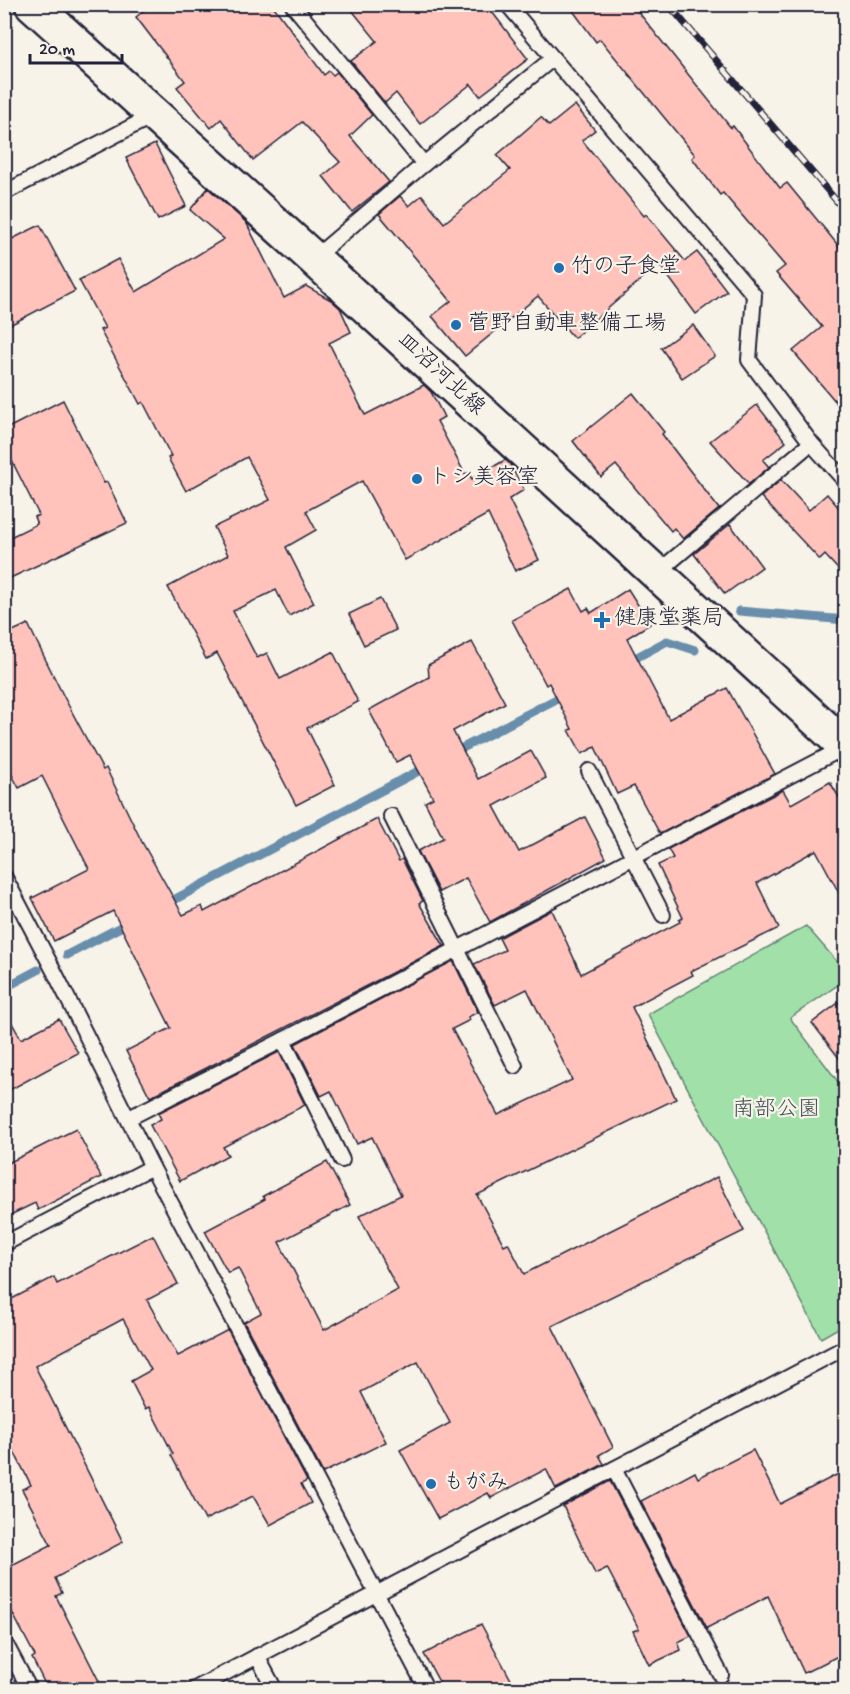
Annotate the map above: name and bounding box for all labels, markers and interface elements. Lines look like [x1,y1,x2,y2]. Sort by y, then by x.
scale bar [30,27,122,65]
text: 20 m [39,40,75,61]
place label: 竹の子食堂 [571,254,681,281]
marker: 竹の子食堂 [552,261,566,275]
place label: 菅野自動車整備工場 [468,310,666,338]
marker: 菅野自動車整備工場 [449,318,463,332]
street label: 皿沼河北線 [391,327,490,422]
place label: トシ美容室 [429,465,539,492]
marker: トシ美容室 [410,472,424,486]
place label: 健康堂薬局 [614,606,724,633]
marker: 健康堂薬局 [595,613,609,627]
park label: 南部公園 [732,1097,820,1124]
place label: もがみ [443,1471,509,1497]
marker: もがみ [424,1477,438,1491]

